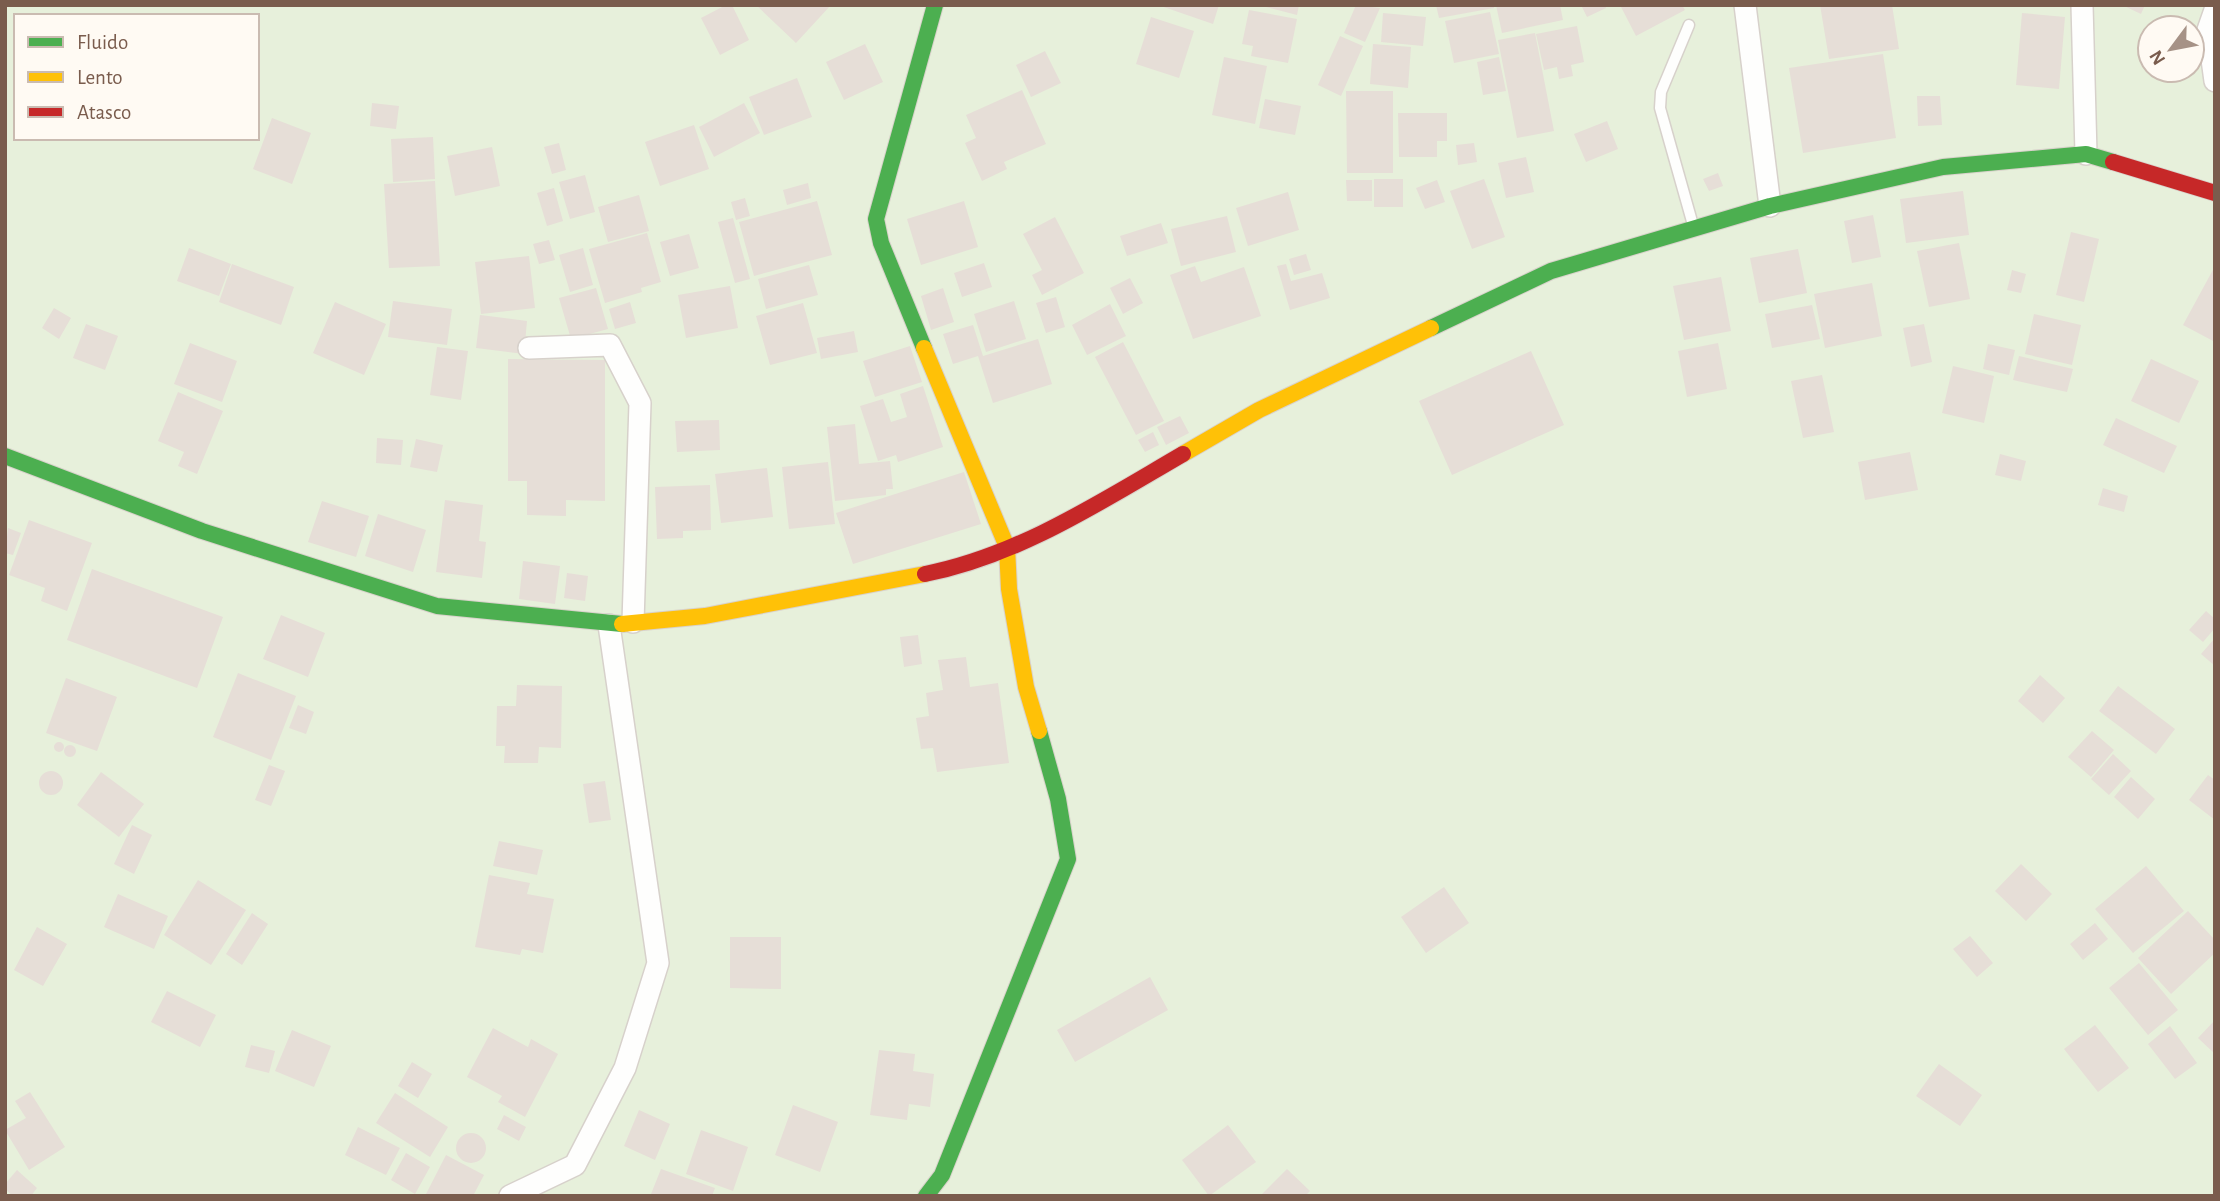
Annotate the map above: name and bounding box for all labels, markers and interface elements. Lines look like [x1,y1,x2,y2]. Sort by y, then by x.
legend [14,14,259,140]
north arrow [2136,14,2206,84]
text: Fluido [77,32,128,53]
text: N [2146,47,2169,68]
text: Lento [77,67,123,88]
text: Atasco [77,102,131,123]

